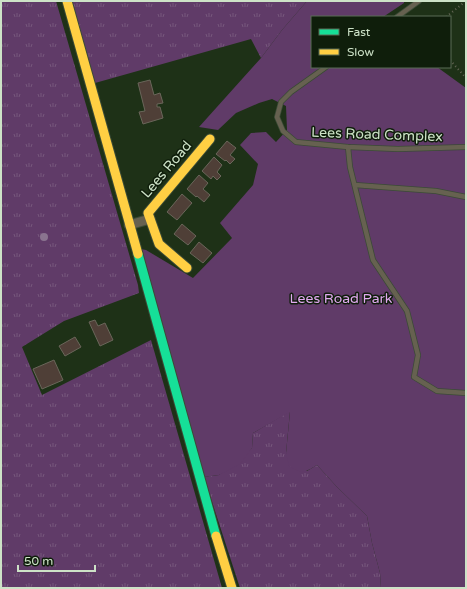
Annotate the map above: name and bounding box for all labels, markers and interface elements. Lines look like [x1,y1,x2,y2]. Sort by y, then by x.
legend [311,16,451,68]
text: Fast [347,25,371,39]
text: Slow [347,45,374,59]
street label: Lees Road Complex [311,124,443,145]
street label: Lees Road [138,137,195,201]
park label: Lees Road Park [290,290,393,307]
scale bar [18,547,95,573]
text: 50 m [24,554,53,568]

